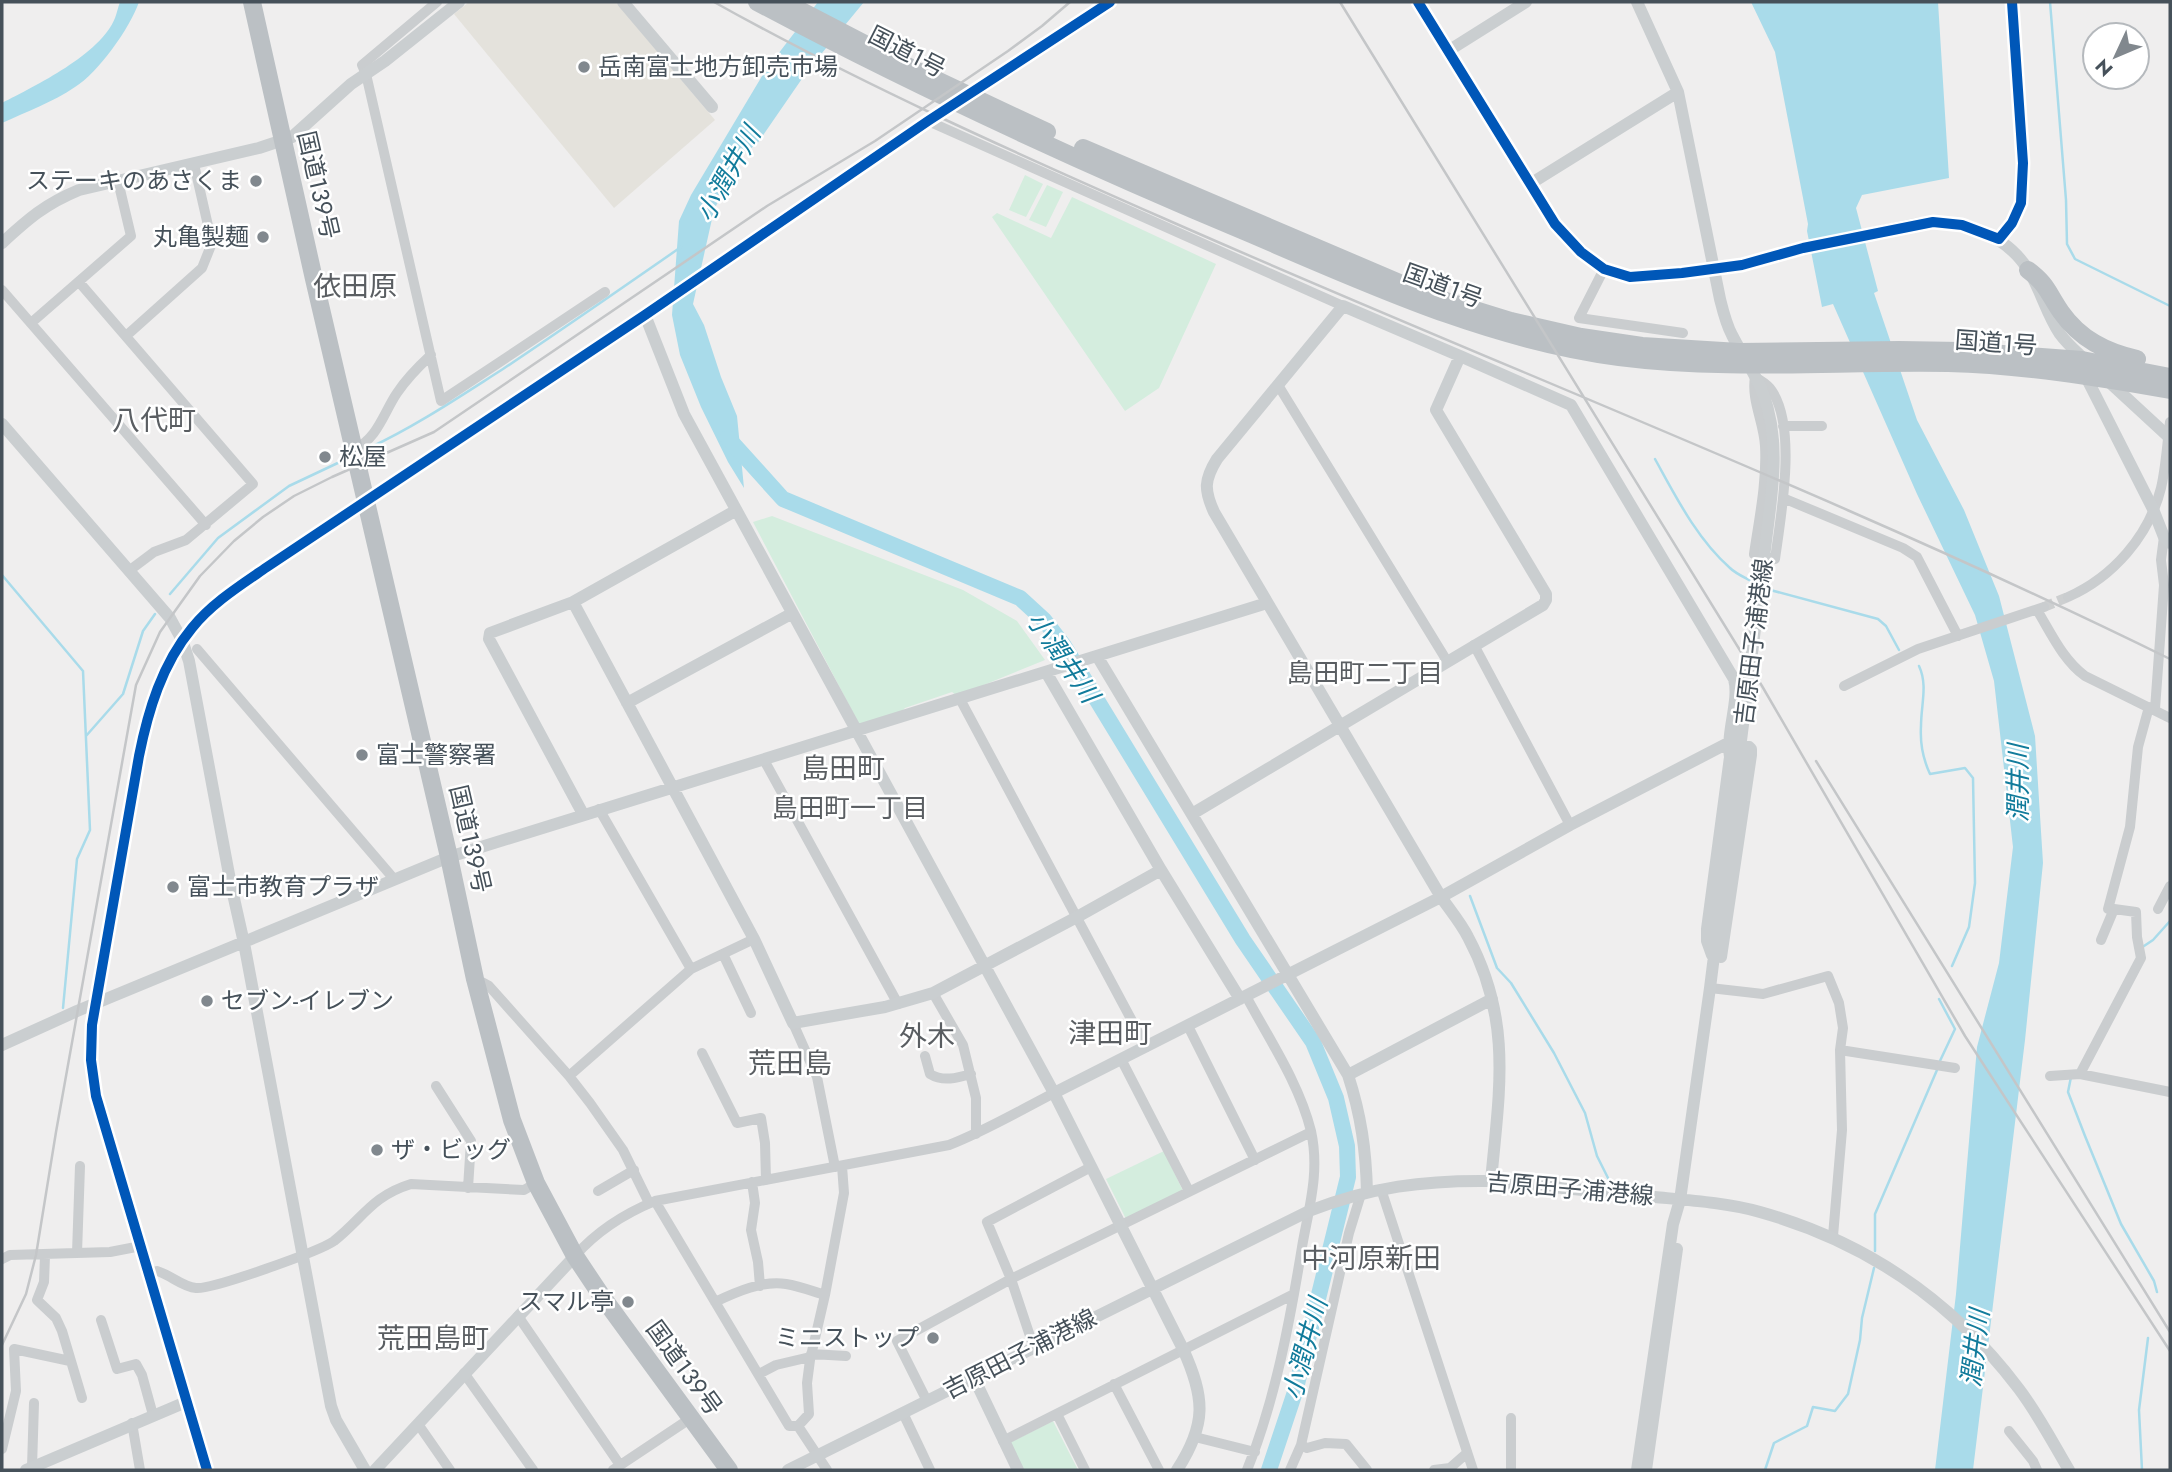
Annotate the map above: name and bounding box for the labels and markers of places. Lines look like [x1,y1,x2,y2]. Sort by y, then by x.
place label: 岳南富士地方卸売市場 [598,49,838,84]
marker: 岳南富士地方卸売市場 [576,59,592,75]
place label: ステーキのあさくま [26,163,242,198]
marker: ステーキのあさくま [248,173,264,189]
place label: 丸亀製麺 [153,219,249,254]
marker: 丸亀製麺 [255,229,271,245]
place label: 松屋 [339,439,387,474]
marker: 松屋 [317,449,333,465]
place label: 富士警察署 [376,737,496,772]
marker: 富士警察署 [354,747,370,763]
place label: 富士市教育プラザ [187,869,379,904]
marker: 富士市教育プラザ [165,879,181,895]
place label: セブン-イレブン [221,983,394,1018]
marker: セブン-イレブン [199,993,215,1009]
place label: ザ・ビッグ [391,1132,511,1167]
marker: ザ・ビッグ [369,1142,385,1158]
place label: スマル亭 [519,1284,614,1319]
marker: スマル亭 [620,1294,636,1310]
place label: ミニストップ [775,1320,919,1355]
marker: ミニストップ [925,1330,941,1346]

